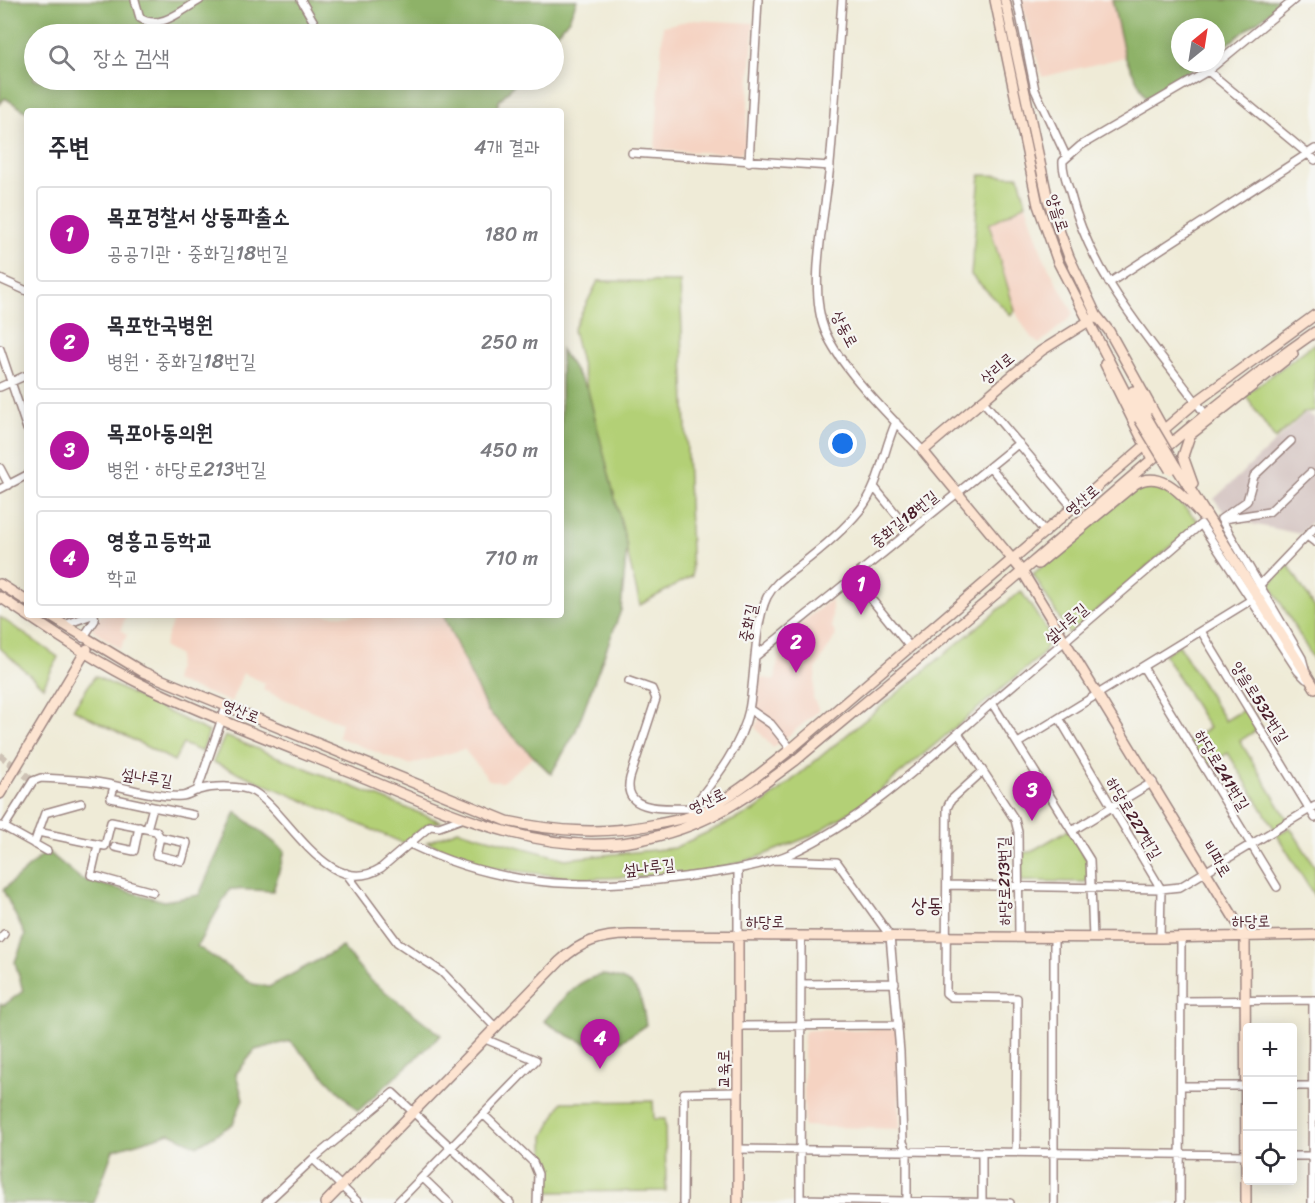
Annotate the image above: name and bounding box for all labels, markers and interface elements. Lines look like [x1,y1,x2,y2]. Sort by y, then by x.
north arrow [1171,18,1225,72]
search box [24,24,564,90]
text: 장소 검색 [93,38,170,77]
icon: search [45,41,78,74]
text: 주변 [48,124,90,170]
text: 4개 결과 [474,130,540,165]
street label: 양을로 [1038,190,1078,236]
text: 목포경찰서 상동파출소 [107,197,290,236]
text: 1 [65,217,74,252]
text: 180 m [484,217,538,252]
text: 공공기관 · 중화길18번길 [107,236,288,271]
text: 목포한국병원 [107,305,213,344]
street label: 상동로 [823,305,867,353]
text: 2 [64,325,75,360]
text: 250 m [481,325,538,360]
text: 병원 · 중화길18번길 [107,344,256,379]
street label: 상리로 [973,344,1021,392]
text: 목포아동의원 [107,413,213,452]
your location [828,429,857,458]
text: 3 [64,433,75,468]
text: 450 m [480,433,538,468]
text: 병원 · 하당로213번길 [107,452,267,487]
street label: 영산로 [1058,476,1106,524]
street label: 중화길18번길 [863,482,945,556]
text: 영흥고등학교 [107,521,213,560]
text: 4 [63,541,76,576]
text: 710 m [485,541,538,576]
text: 학교 [107,560,139,595]
pin: 1 [842,566,880,615]
street label: 섶나루길 [1037,595,1095,651]
street label: 중화길 [730,601,766,645]
pin: 2 [776,624,816,673]
street label: 양을로532번길 [1223,655,1297,749]
street label: 영산로 [218,690,264,732]
street label: 하당로241번길 [1186,724,1258,816]
street label: 섶나루길 [119,759,175,795]
street label: 하당로227번길 [1098,771,1170,865]
pin: 3 [1012,772,1052,821]
street label: 영산로 [683,780,731,822]
street label: 비파로 [1195,835,1239,883]
street label: 하당로213번길 [989,836,1019,926]
street label: 섶나루길 [622,850,676,884]
district label: 상동 [911,888,943,923]
street label: 하당로 [1231,906,1271,936]
street label: 하당로 [746,907,784,936]
pin: 4 [580,1020,620,1069]
map controls [1243,1023,1297,1185]
button: + [1243,1023,1297,1077]
street label: 교육로 [709,1050,738,1088]
button: − [1243,1077,1297,1131]
button: locate [1243,1131,1297,1185]

